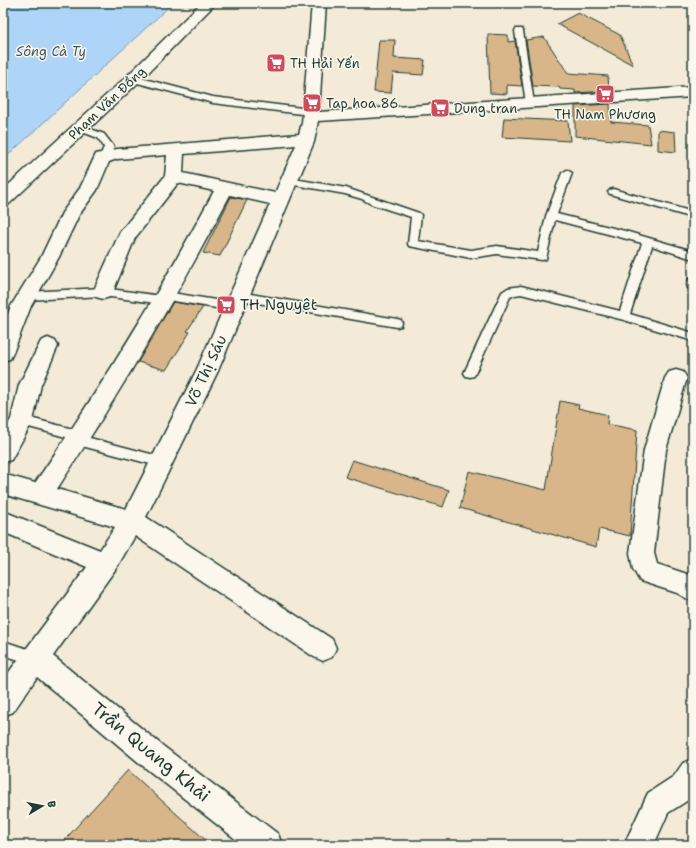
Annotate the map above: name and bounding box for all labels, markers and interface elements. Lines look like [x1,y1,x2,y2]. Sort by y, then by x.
water label: Sông Cà Ty [16,43,86,60]
supermarket icon: TH Hải Yến [265,52,287,74]
place label: TH Hải Yến [290,55,360,72]
street label: Phạm Văn Đồng [65,63,149,143]
supermarket icon: TH Nam Phương [594,83,616,105]
supermarket icon: Tap hoa 86 [301,92,323,114]
place label: Tap hoa 86 [326,95,398,112]
supermarket icon: Dung tran [429,97,451,119]
place label: Dung tran [454,100,517,117]
place label: TH Nam Phương [554,106,656,123]
supermarket icon: TH Nguyệt [215,294,237,316]
place label: TH Nguyệt [240,295,317,315]
street label: Võ Thị Sáu [181,332,231,410]
street label: Trần Quang Khải [87,697,215,807]
north arrow [22,786,62,826]
text: B [43,800,59,809]

